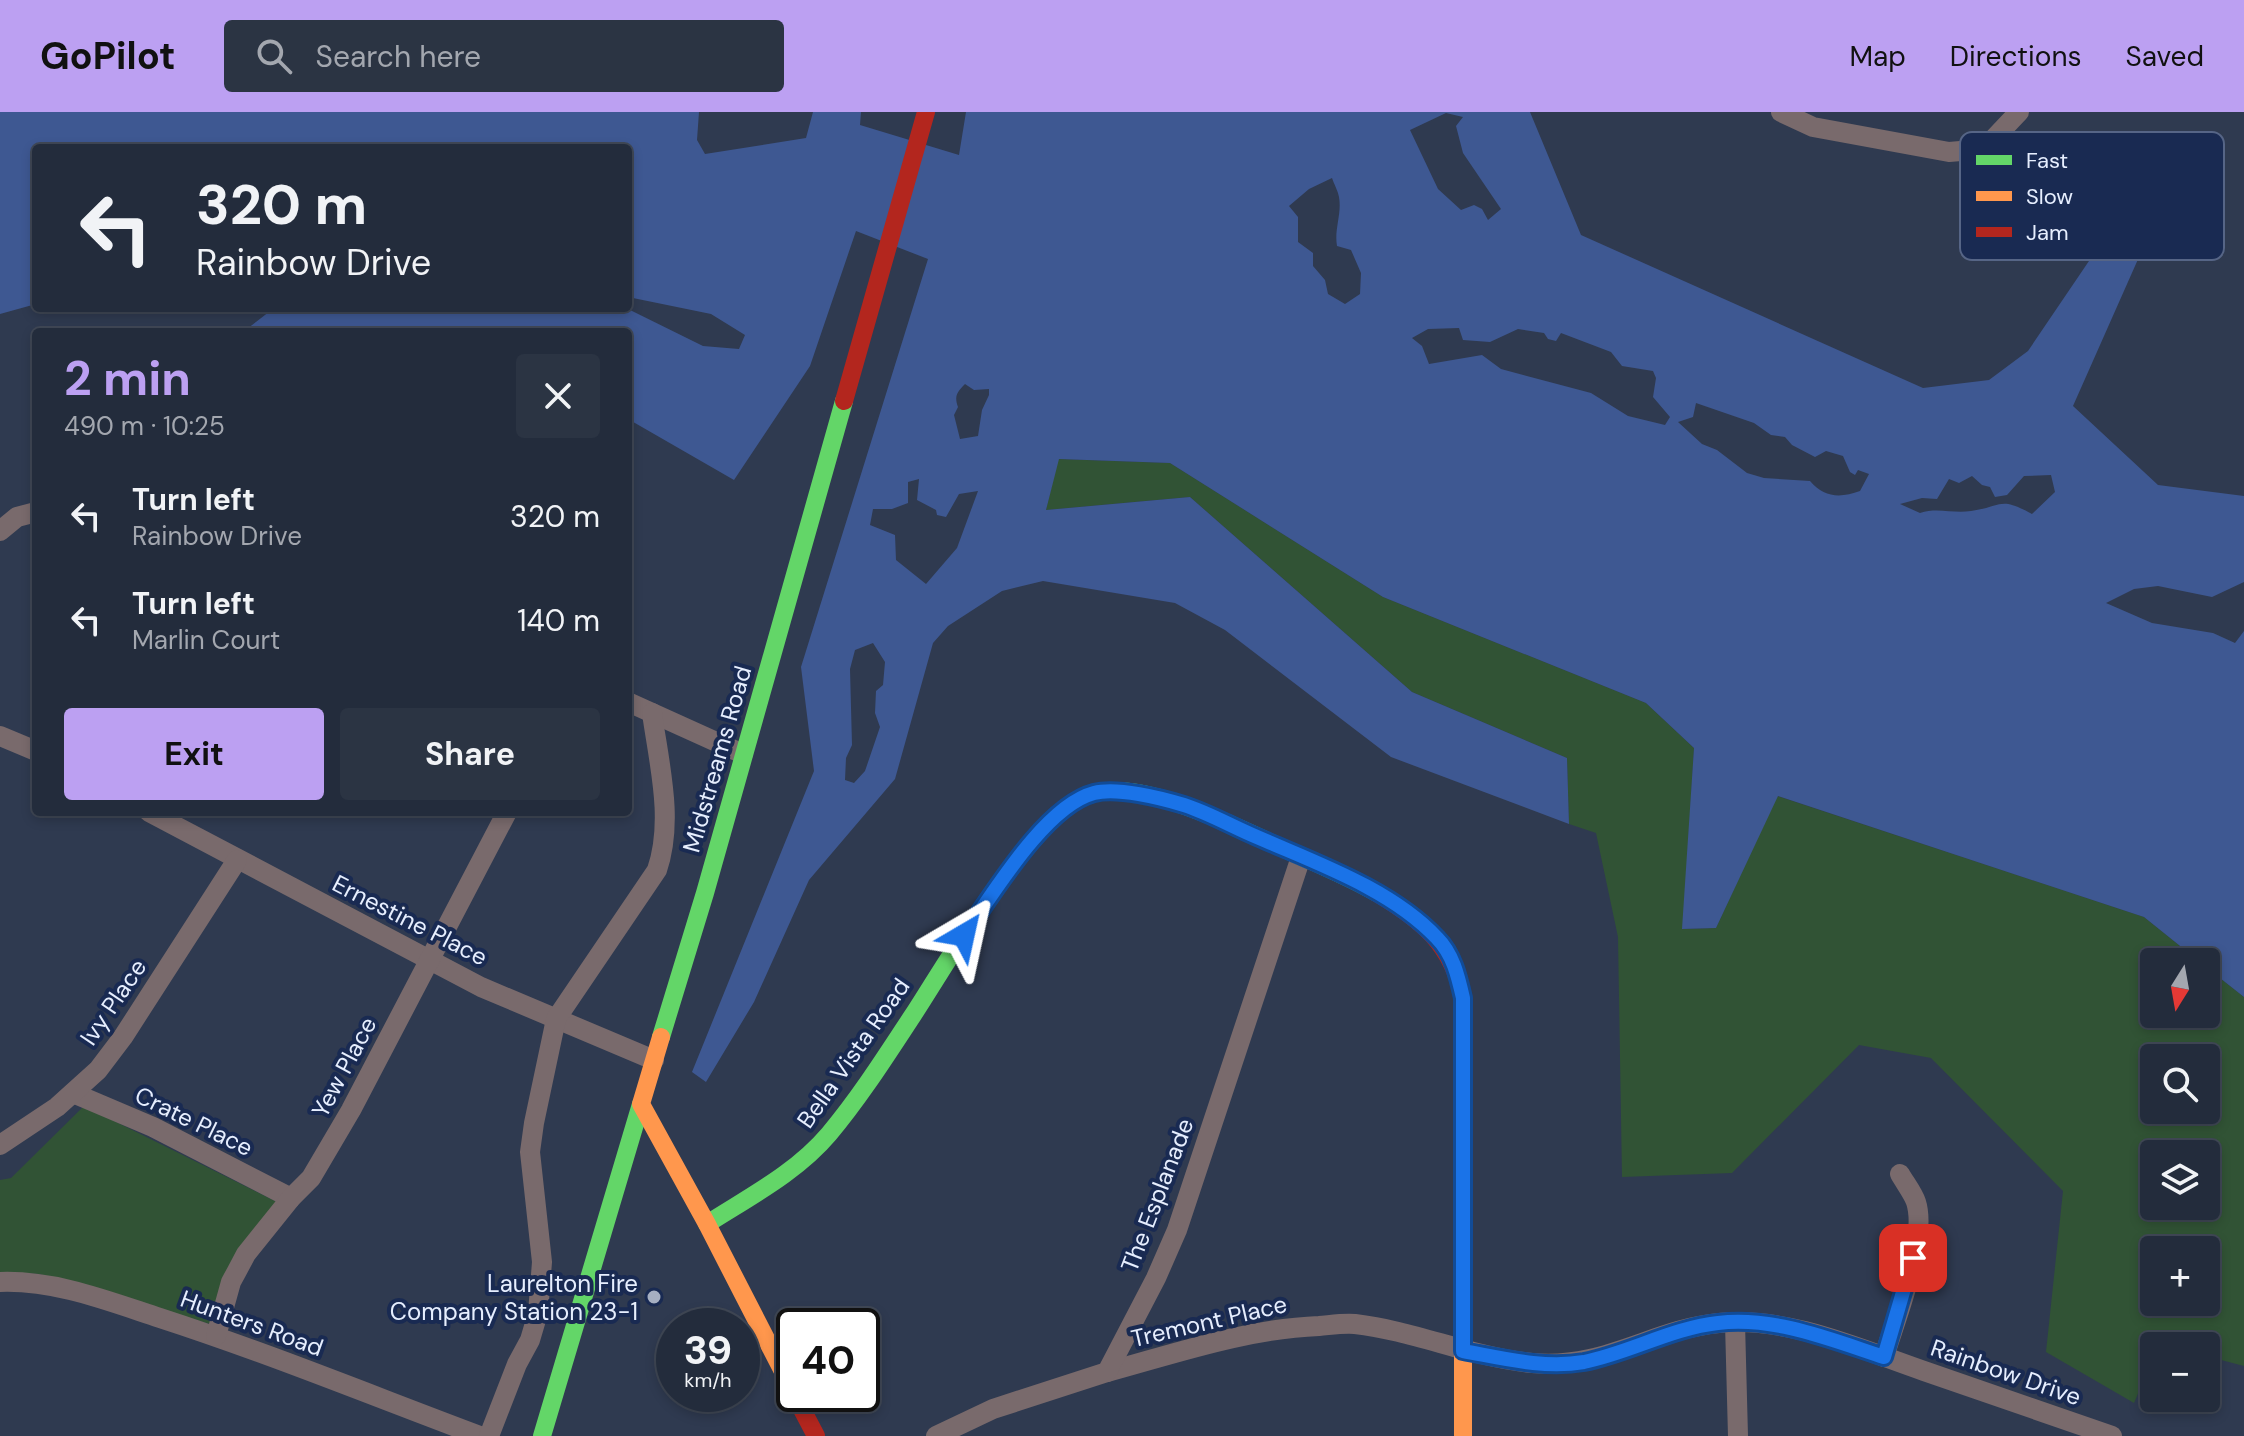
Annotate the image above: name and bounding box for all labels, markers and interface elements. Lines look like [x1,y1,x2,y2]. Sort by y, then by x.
search box [224,20,784,92]
text: GoPilot [40,31,176,81]
icon: search [252,34,296,78]
text: Search here [316,37,481,76]
text: Map [1849,38,1906,75]
text: Directions [1950,38,2082,75]
text: Saved [2126,38,2204,75]
legend [1960,132,2224,260]
text: Fast [2026,146,2068,175]
text: 320 m [196,168,367,241]
icon: left [64,176,168,280]
text: Slow [2026,182,2073,211]
text: Jam [2026,218,2069,247]
text: Rainbow Drive [196,239,431,286]
text: 2 min [64,347,191,410]
button: close [516,354,600,438]
text: 490 m · 10:25 [64,409,225,443]
text: Turn left [132,480,255,519]
icon: left [64,494,108,538]
text: 320 m [510,497,600,536]
text: Rainbow Drive [132,519,302,553]
text: Turn left [132,584,255,623]
icon: left [64,598,108,642]
text: 140 m [517,601,600,640]
text: Marlin Court [132,623,280,657]
street label: Midstreams Road [676,662,758,856]
button: Exit [64,708,324,800]
button: Share [340,708,600,800]
street label: Ernestine Place [327,868,493,972]
position arrow [922,893,1006,977]
north arrow [2140,948,2220,1028]
map controls [2140,948,2220,1412]
street label: Ivy Place [73,953,153,1051]
street label: Bella Vista Road [790,972,916,1134]
street label: Yew Place [305,1011,383,1123]
button: search [2140,1044,2220,1124]
street label: Crate Place [130,1079,258,1163]
street label: The Esplanade [1114,1114,1200,1276]
button: layers [2140,1140,2220,1220]
pin [1879,1224,1947,1292]
icon: arrive [1891,1236,1935,1280]
button: + [2140,1236,2220,1316]
place label: Laurelton Fire Company Station 23-1 [390,1268,638,1327]
street label: Hunters Road [176,1283,328,1363]
marker: Laurelton Fire Company Station 23-1 [645,1288,663,1306]
street label: Tremont Place [1128,1288,1290,1354]
speed limit sign: 40 [776,1308,880,1412]
text: 39 [684,1324,732,1376]
street label: Rainbow Drive [1927,1332,2085,1412]
button: − [2140,1332,2220,1412]
text: km/h [684,1367,732,1393]

